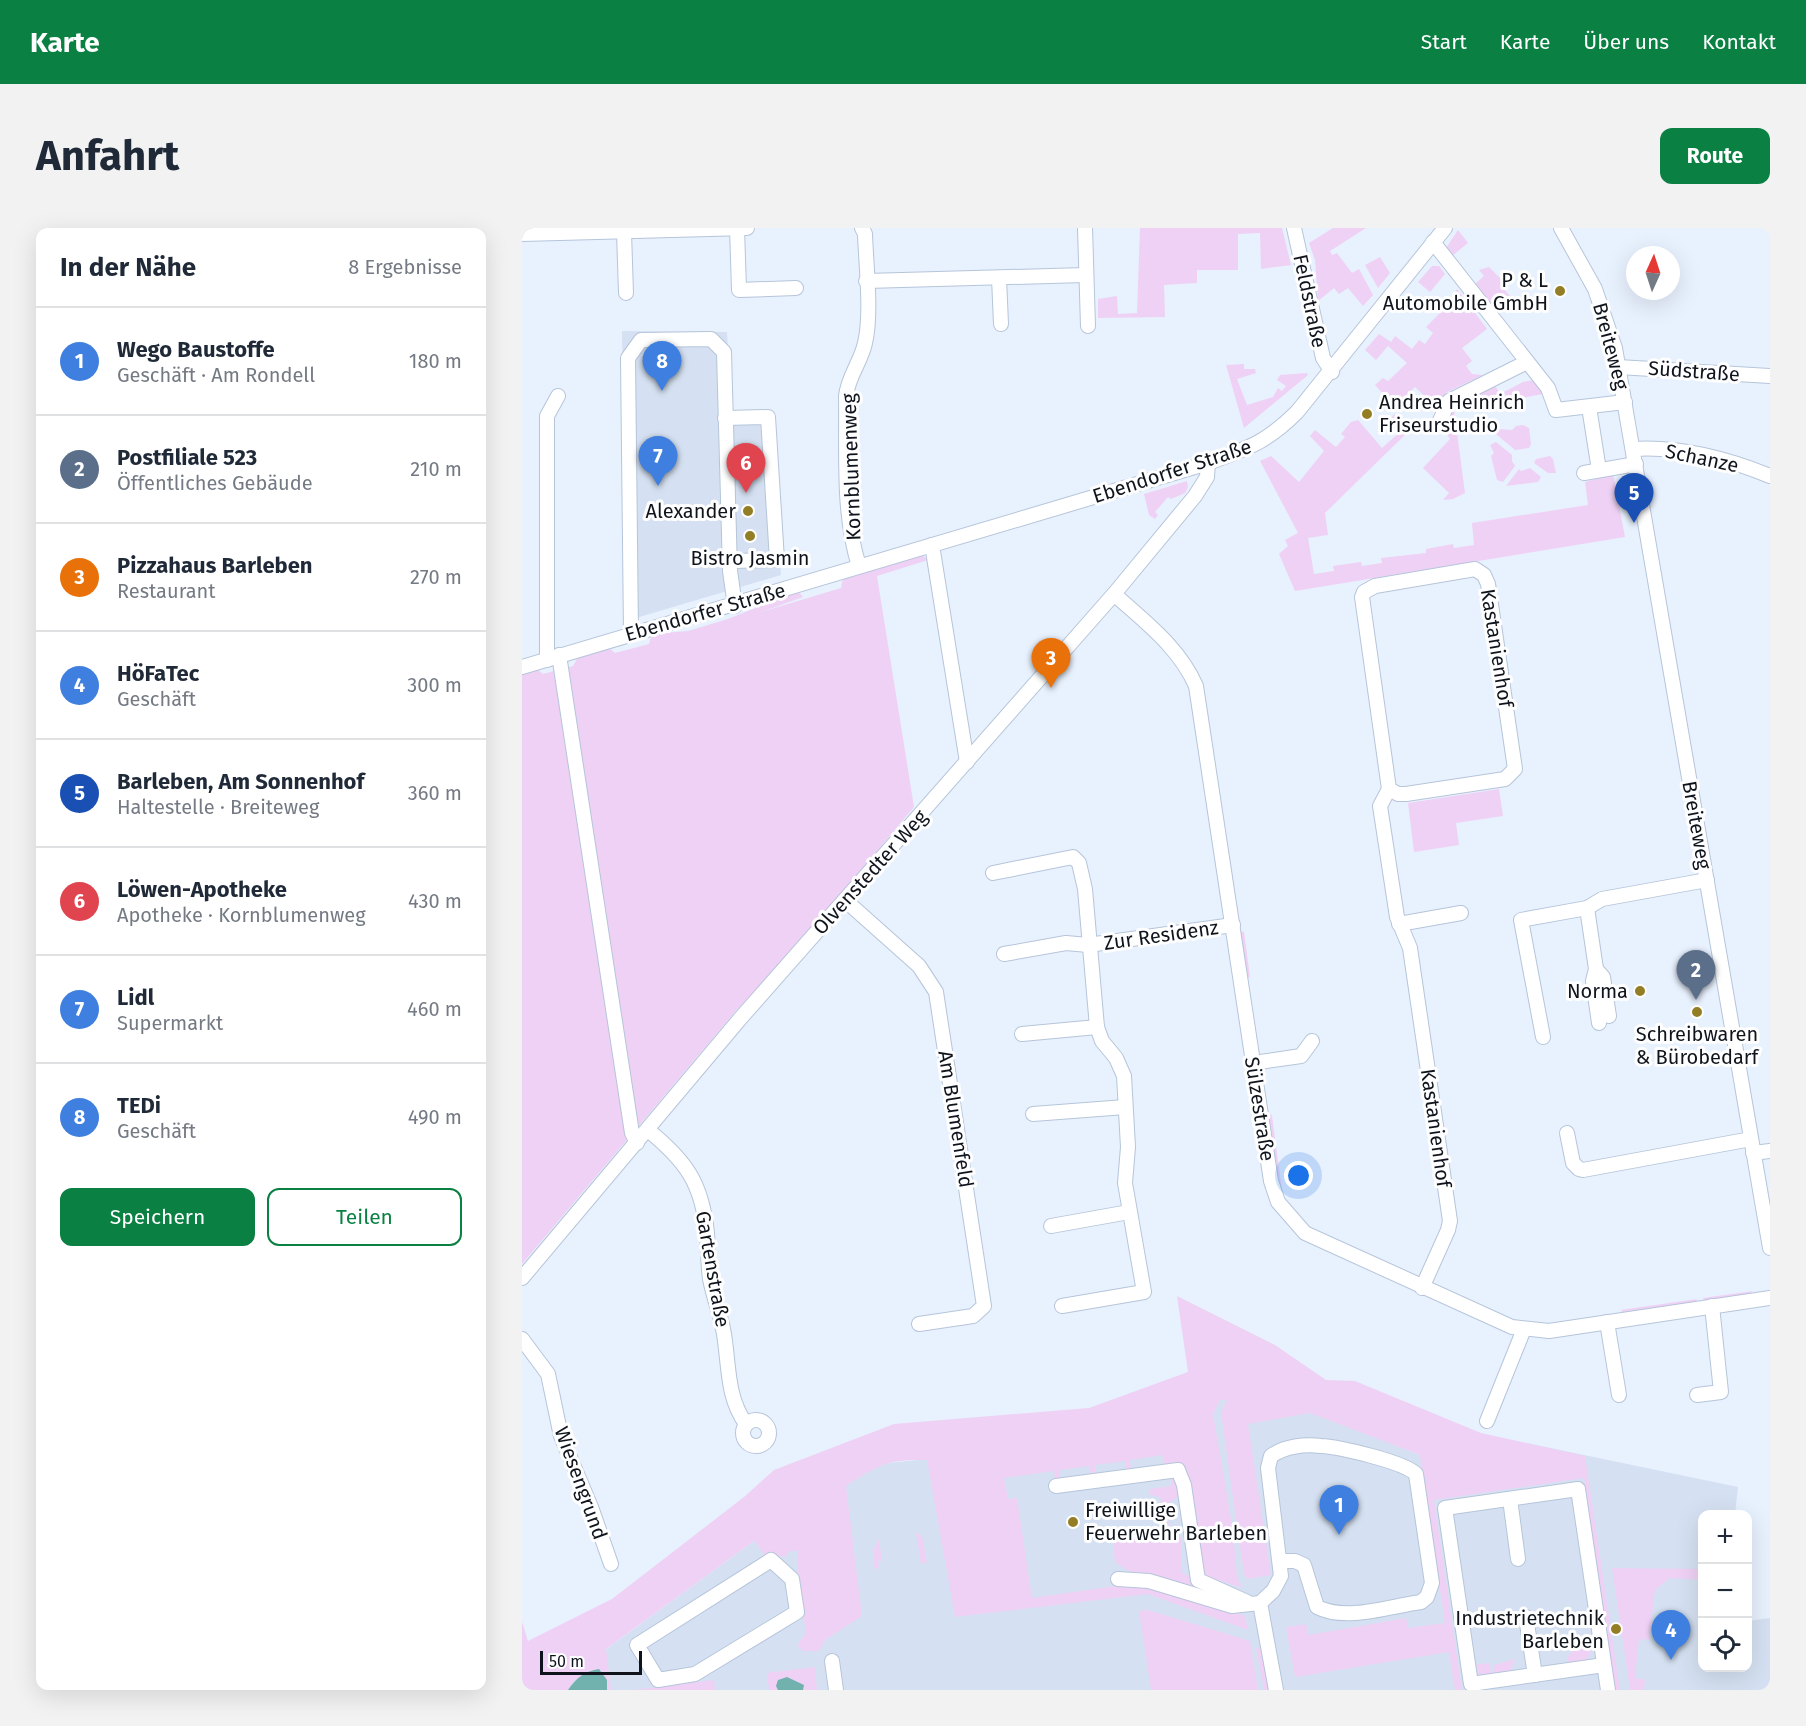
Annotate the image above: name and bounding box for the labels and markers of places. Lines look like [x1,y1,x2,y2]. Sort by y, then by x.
place label: P & L Automobile GmbH [1383,268,1548,315]
marker: P & L Automobile GmbH [1553,284,1567,298]
pin: 8 [642,342,682,391]
place label: Andrea Heinrich Friseurstudio [1379,390,1525,437]
marker: Andrea Heinrich Friseurstudio [1360,407,1374,421]
pin: 7 [638,436,678,486]
pin: 6 [726,444,766,493]
pin: 5 [1614,474,1654,523]
place label: Alexander [645,499,736,523]
marker: Alexander [741,504,755,518]
marker: Bistro Jasmin [743,529,757,543]
place label: Bistro Jasmin [690,546,810,570]
pin: 3 [1032,638,1070,688]
pin: 2 [1676,950,1716,1000]
place label: Norma [1567,979,1628,1003]
marker: Norma [1633,984,1647,998]
marker: Schreibwaren & Bürobedarf [1690,1005,1704,1019]
place label: Schreibwaren & Bürobedarf [1636,1022,1760,1069]
pin: 1 [1320,1486,1358,1535]
place label: Freiwillige Feuerwehr Barleben [1085,1498,1267,1545]
marker: Freiwillige Feuerwehr Barleben [1066,1515,1080,1529]
place label: Industrietechnik Barleben [1455,1606,1605,1653]
pin: 4 [1652,1610,1690,1660]
marker: Industrietechnik Barleben [1609,1622,1623,1636]

